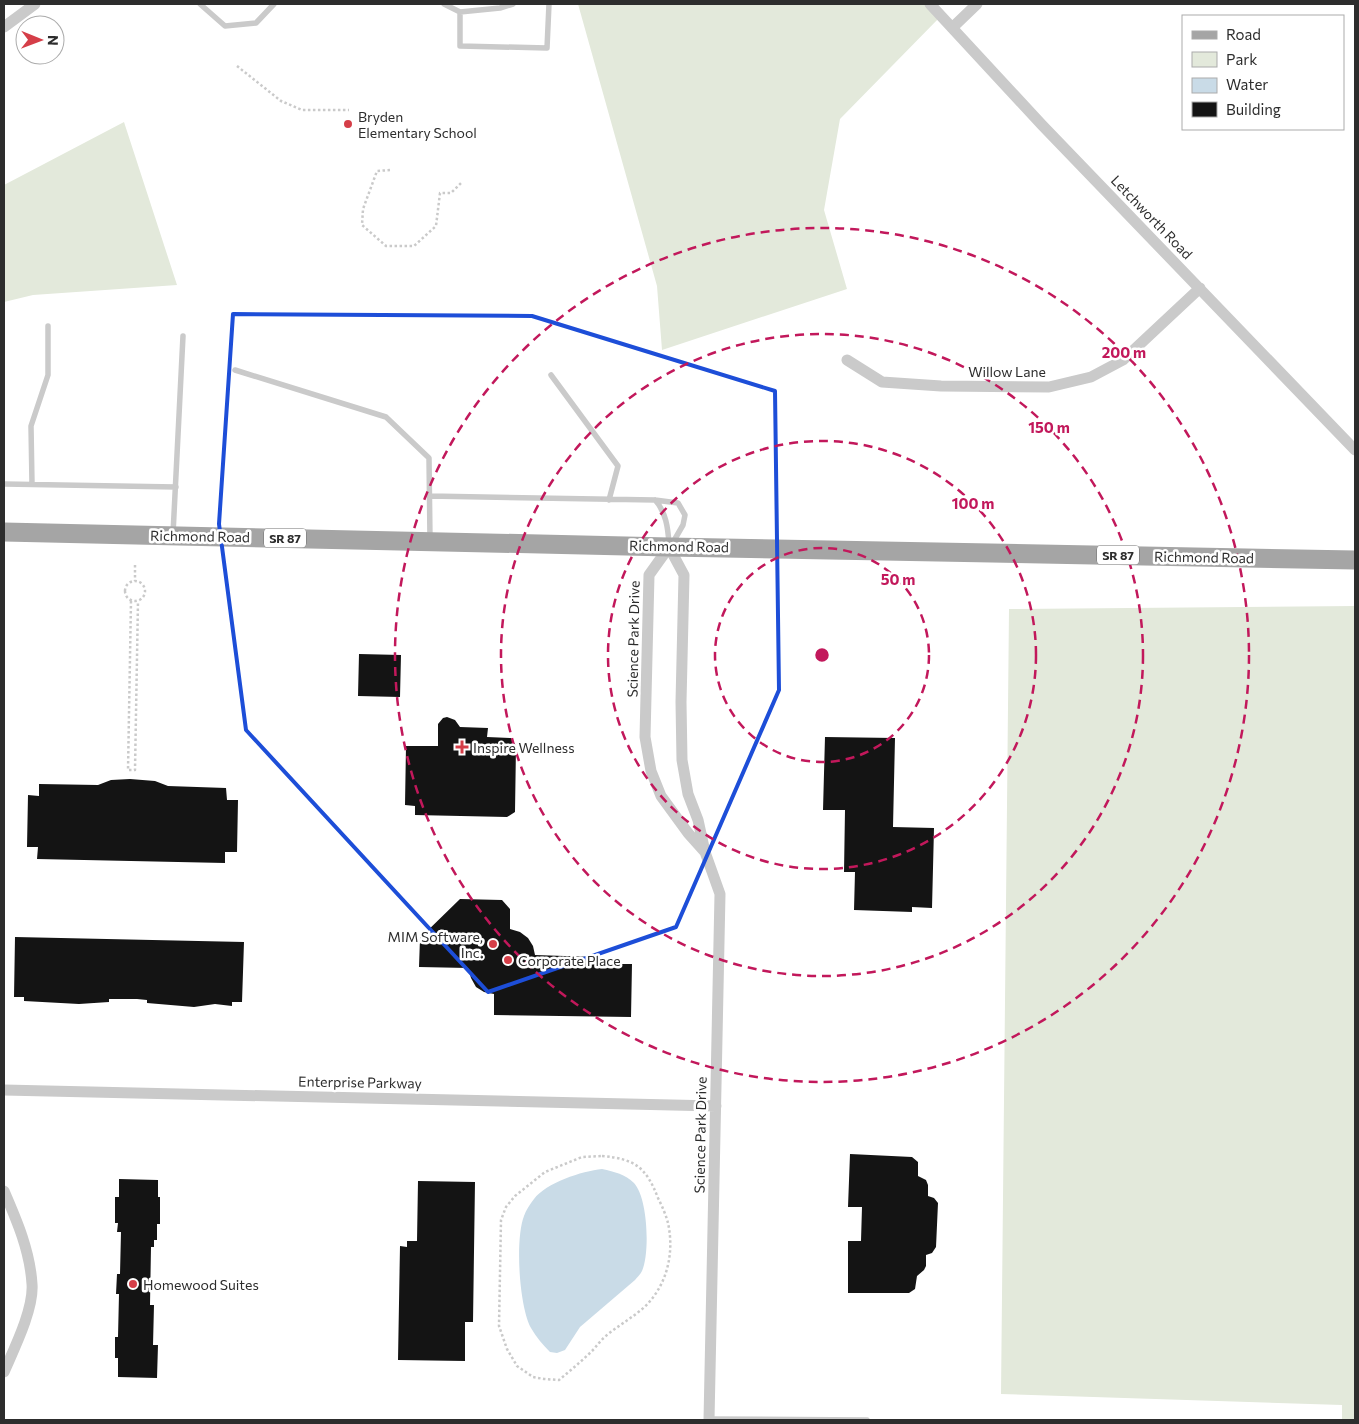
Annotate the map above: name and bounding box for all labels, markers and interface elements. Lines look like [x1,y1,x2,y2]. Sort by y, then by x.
north arrow [15,15,65,65]
legend [1182,15,1344,130]
text: Road [1226,25,1261,43]
text: N [45,35,62,46]
text: Park [1226,50,1257,68]
text: Water [1226,75,1268,93]
text: Building [1226,100,1281,118]
place label: Bryden Elementary School [358,108,477,141]
marker: Bryden Elementary School [342,118,354,130]
street label: Letchworth Road [1108,172,1196,262]
text: 200 m [1102,343,1146,361]
street label: Willow Lane [968,363,1046,380]
text: 150 m [1028,418,1070,436]
text: 100 m [952,494,994,512]
street label: Richmond Road [150,527,250,545]
road number: SR 87 [264,528,306,548]
street label: Richmond Road [629,537,729,555]
road number: SR 87 [1097,546,1139,564]
street label: Richmond Road [1154,548,1254,566]
text: 50 m [881,570,915,588]
street label: Science Park Drive [623,580,643,698]
centre of rings [813,646,831,664]
place label: Inspire Wellness [473,739,575,756]
marker: Inspire Wellness [455,740,469,754]
place label: MIM Software, Inc. [388,928,483,961]
marker: MIM Software, Inc. [487,938,499,950]
place label: Corporate Place [518,952,621,969]
marker: Corporate Place [502,954,514,966]
street label: Enterprise Parkway [298,1072,422,1092]
street label: Science Park Drive [690,1076,710,1194]
place label: Homewood Suites [143,1276,259,1293]
marker: Homewood Suites [127,1278,139,1290]

